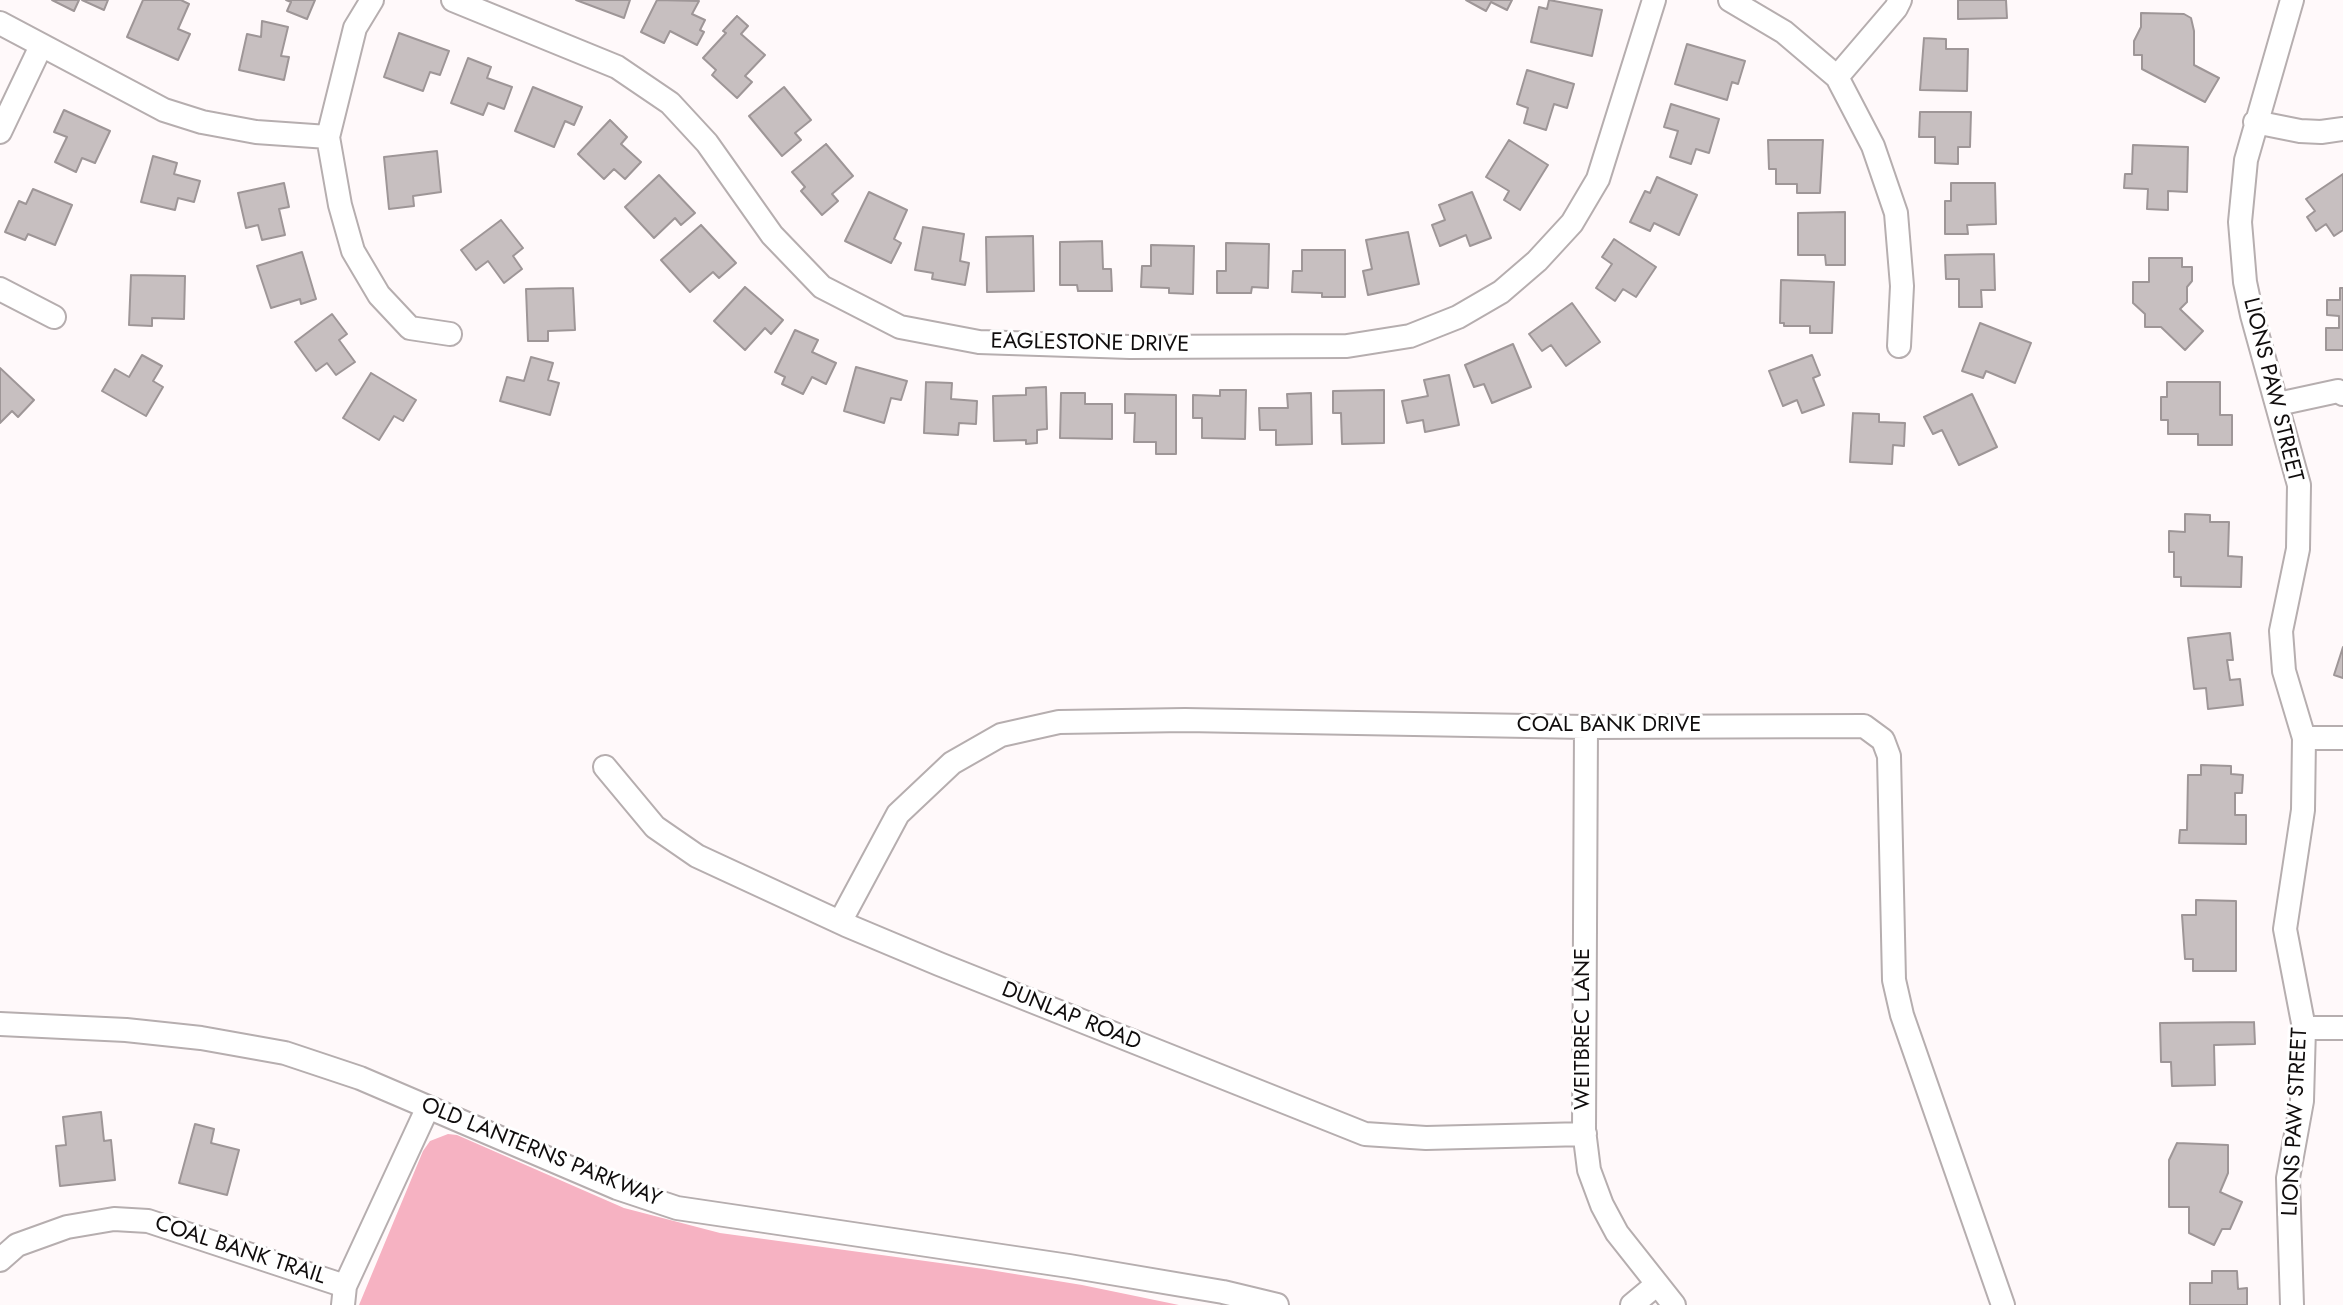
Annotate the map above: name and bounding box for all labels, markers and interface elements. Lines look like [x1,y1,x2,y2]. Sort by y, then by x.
street label: LIONS PAW STREET [2236,295,2308,485]
street label: EAGLESTONE DRIVE [990,329,1190,359]
street label: COAL BANK DRIVE [1517,713,1701,739]
street label: WEITBREC LANE [1571,948,1597,1110]
street label: DUNLAP ROAD [997,977,1145,1057]
street label: LIONS PAW STREET [2278,1027,2314,1217]
street label: OLD LANTERNS PARKWAY [417,1093,665,1213]
street label: COAL BANK TRAIL [151,1211,329,1291]

